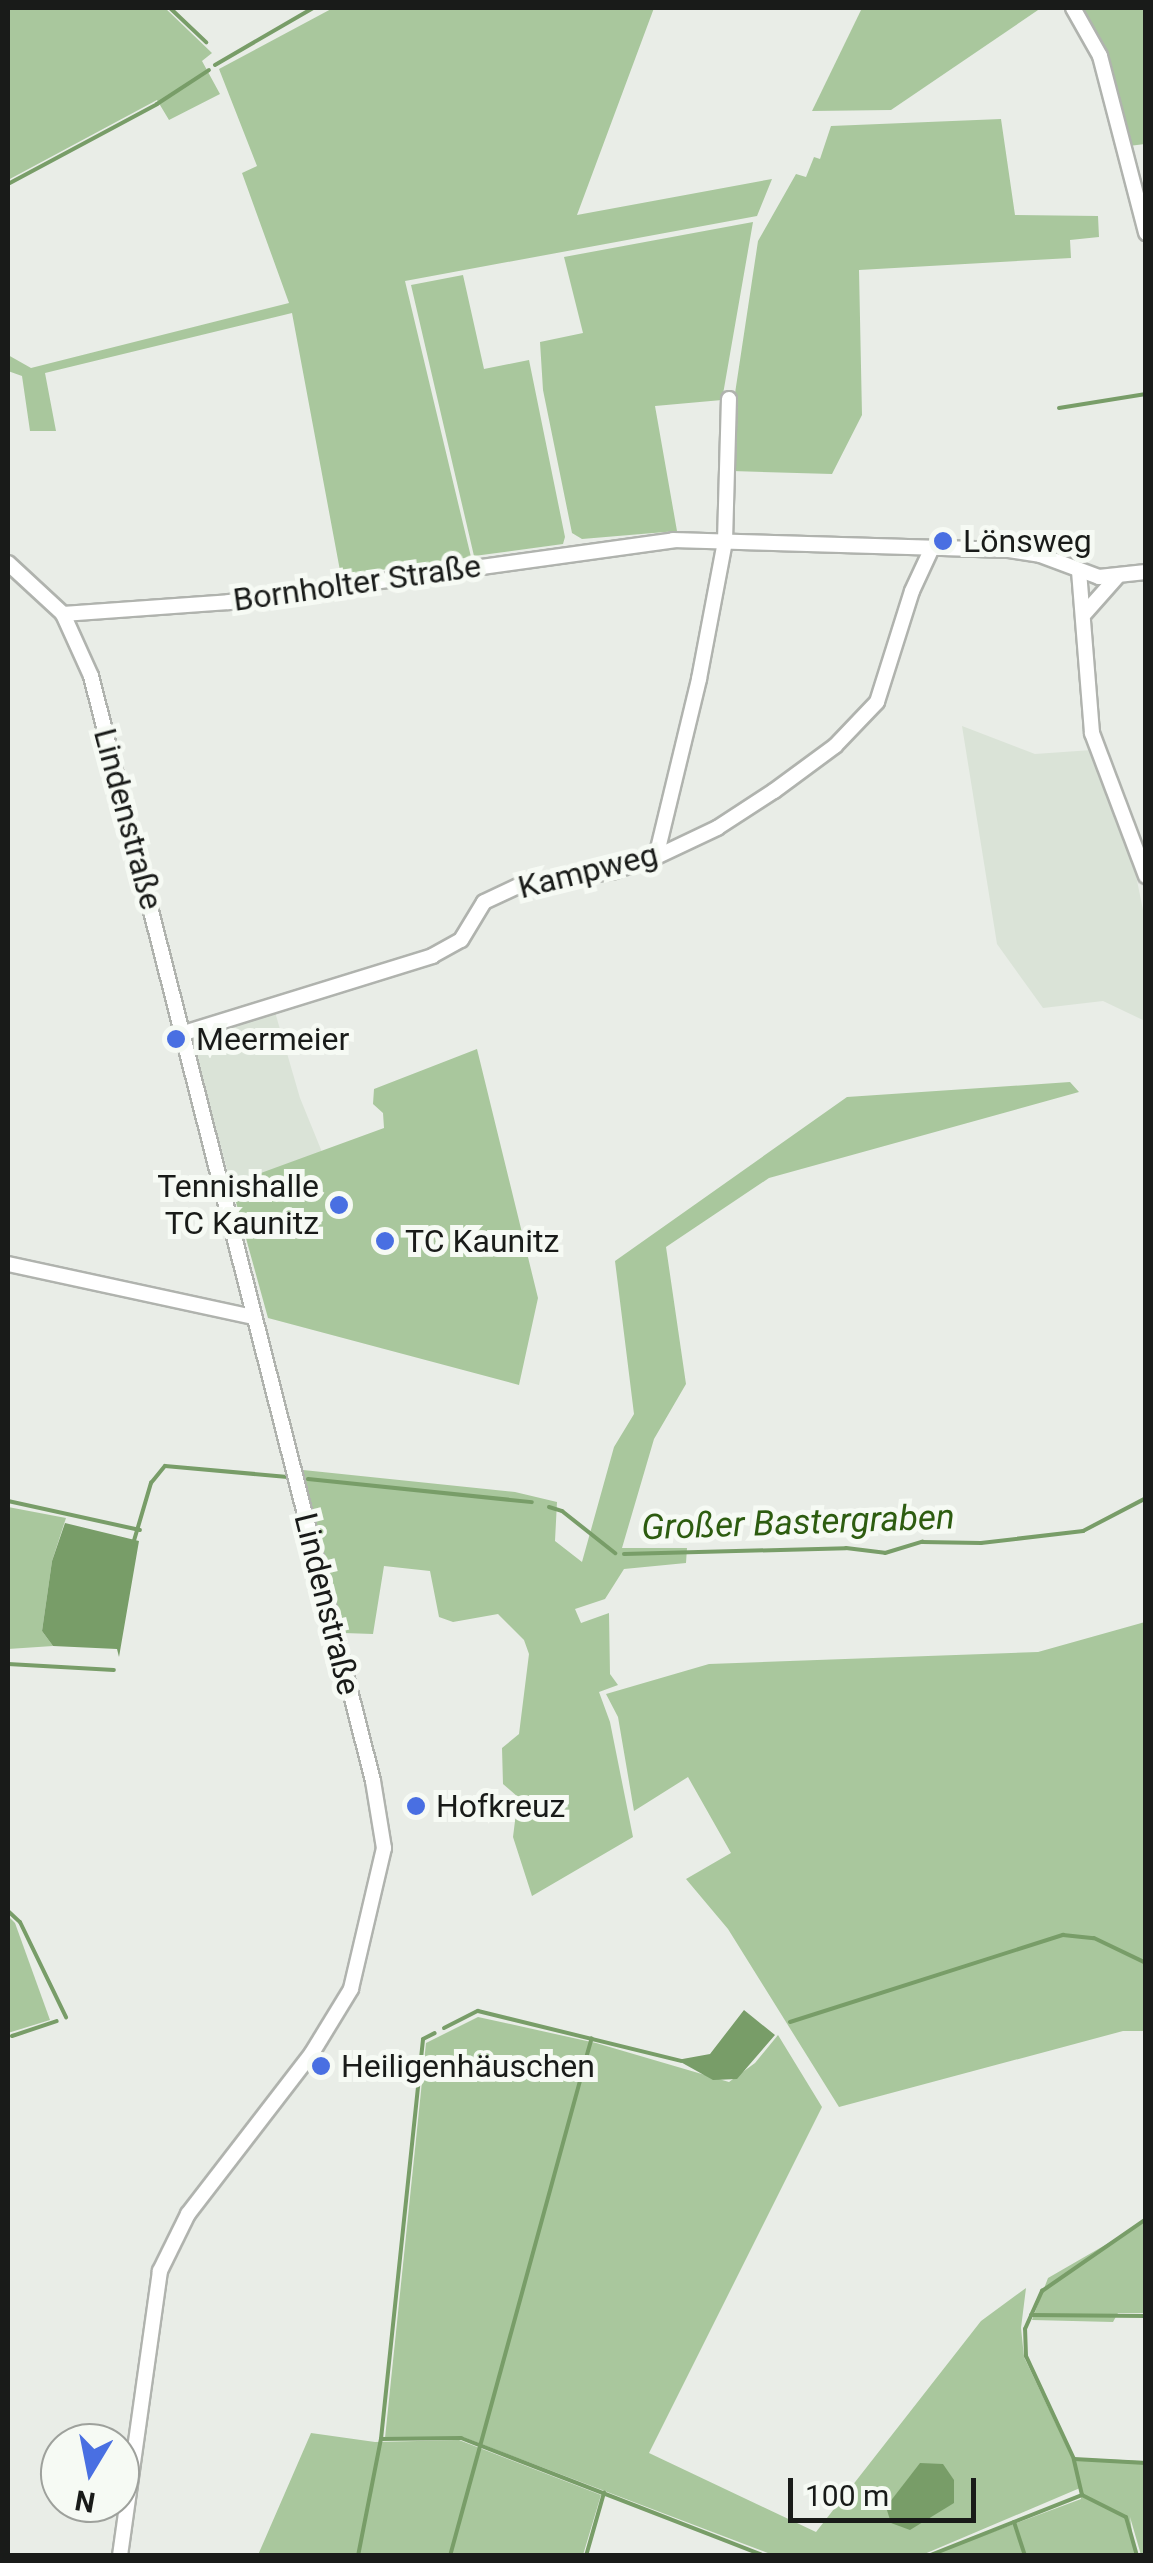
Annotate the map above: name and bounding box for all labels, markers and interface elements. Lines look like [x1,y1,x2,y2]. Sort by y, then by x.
place label: Lönsweg [963,522,1092,560]
marker: Lönsweg [932,530,954,552]
street label: Bornholter Straße [231,547,483,619]
street label: Lindenstraße [85,724,171,914]
street label: Kampweg [514,835,662,907]
place label: Meermeier [196,1020,349,1058]
marker: Meermeier [165,1028,187,1050]
place label: Tennishalle TC Kaunitz [157,1168,319,1243]
marker: Tennishalle TC Kaunitz [328,1194,350,1216]
place label: TC Kaunitz [405,1222,559,1260]
marker: TC Kaunitz [374,1230,396,1252]
water label: Großer Bastergraben [641,1497,955,1549]
street label: Lindenstraße [286,1509,368,1699]
place label: Hofkreuz [436,1787,565,1825]
marker: Hofkreuz [405,1795,427,1817]
place label: Heiligenhäuschen [341,2047,595,2085]
marker: Heiligenhäuschen [310,2055,332,2077]
north arrow [40,2423,140,2523]
scale bar [793,2458,980,2520]
text: 100 m [805,2478,889,2513]
text: N [72,2483,98,2519]

